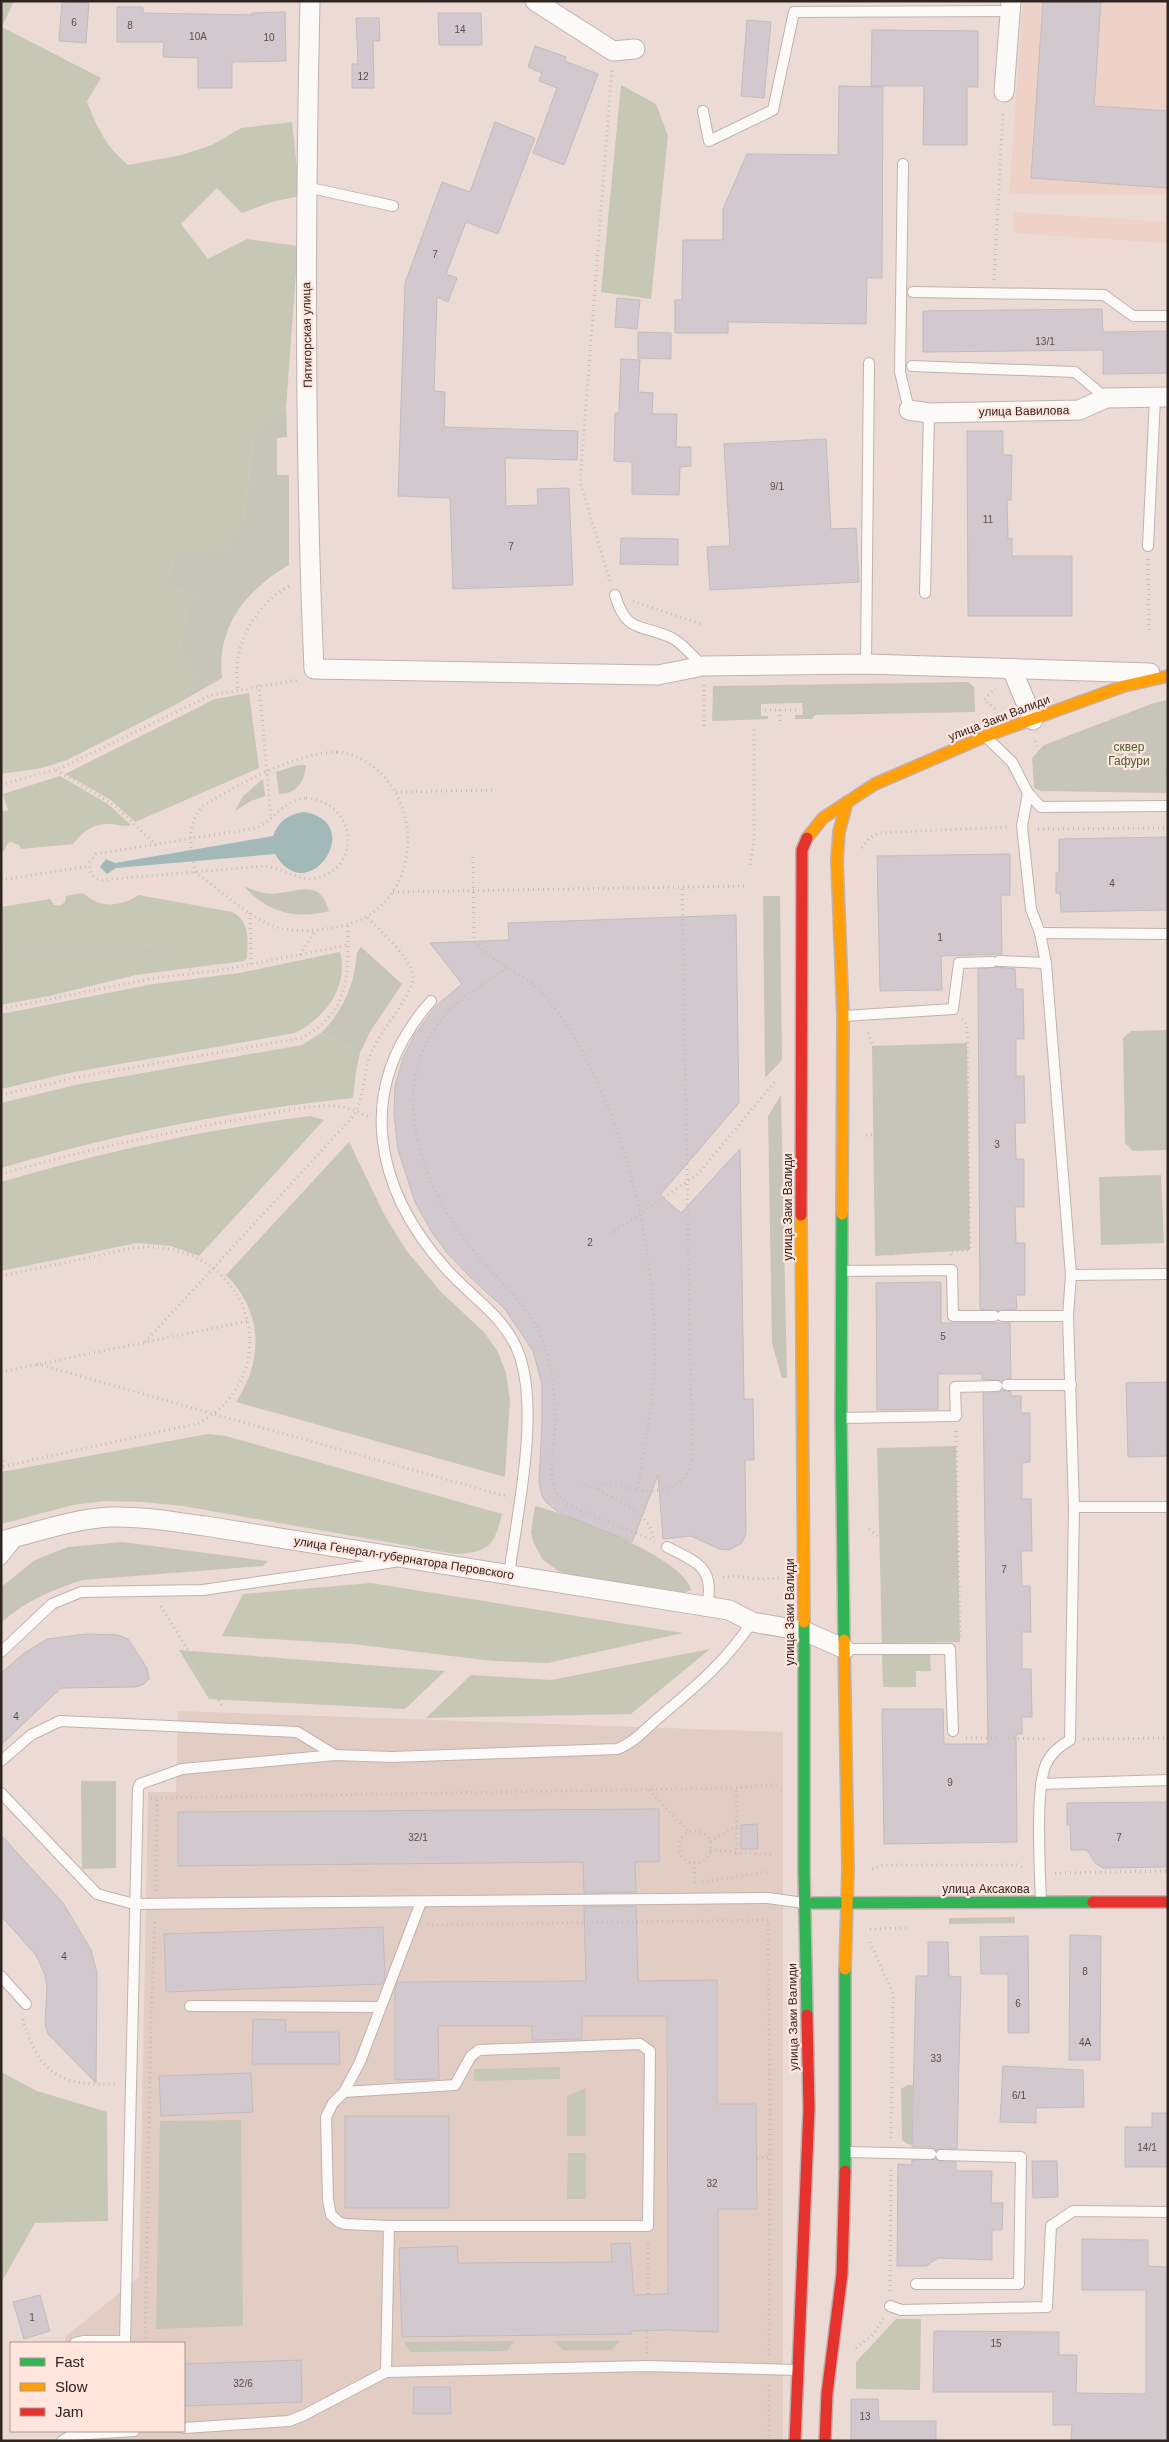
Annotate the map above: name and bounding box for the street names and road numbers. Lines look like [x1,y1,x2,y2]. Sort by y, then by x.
street label: Пятигорская улица [299,282,315,388]
street label: улица Вавилова [978,403,1070,419]
street label: улица Заки Валиди [946,692,1052,744]
street label: улица Заки Валиди [781,1153,795,1261]
street label: улица Генерал-губернатора Перовского [293,1534,515,1582]
street label: улица Заки Валиди [783,1558,797,1666]
street label: улица Аксакова [942,1882,1030,1896]
street label: улица Заки Валиди [785,1963,801,2071]

